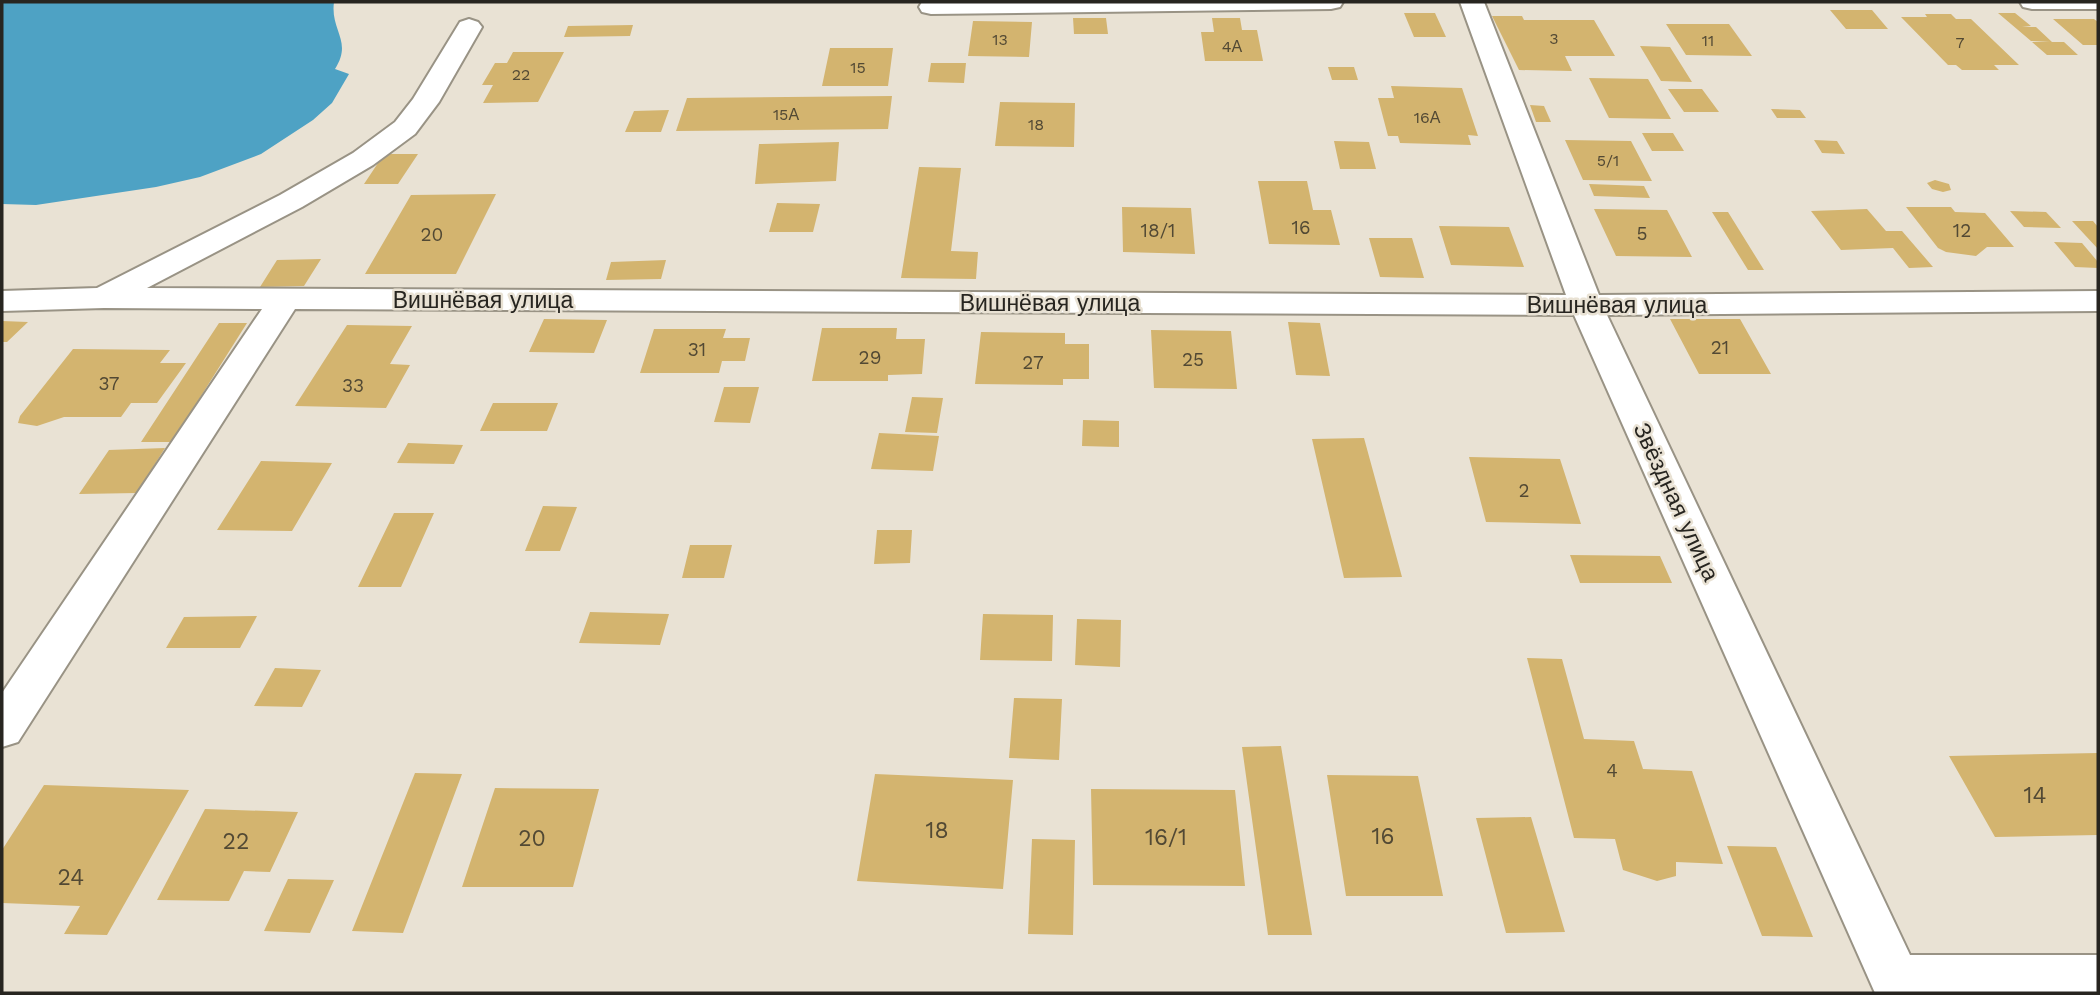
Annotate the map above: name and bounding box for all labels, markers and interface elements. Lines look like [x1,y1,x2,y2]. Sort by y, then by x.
house number: 3 [1549,29,1559,48]
house number: 13 [992,30,1008,49]
house number: 11 [1702,31,1714,50]
house number: 7 [1956,33,1965,52]
house number: 4А [1222,37,1243,56]
house number: 15 [850,58,866,77]
house number: 22 [512,65,530,84]
house number: 15А [773,105,799,124]
house number: 16А [1414,108,1441,127]
house number: 18 [1028,115,1044,134]
house number: 5/1 [1597,151,1619,170]
house number: 16 [1292,216,1310,239]
house number: 18/1 [1141,219,1175,242]
house number: 12 [1953,219,1971,242]
house number: 5 [1636,222,1648,245]
house number: 20 [421,223,443,246]
street label: Вишнёвая улица [393,287,573,314]
street label: Вишнёвая улица [960,290,1140,317]
street label: Вишнёвая улица [1527,292,1707,319]
house number: 21 [1711,336,1729,359]
house number: 31 [688,338,706,361]
house number: 29 [859,346,881,369]
house number: 25 [1182,348,1204,371]
house number: 27 [1022,351,1044,374]
house number: 37 [99,372,119,395]
house number: 33 [342,374,364,397]
street label: Звёздная улица [1628,419,1725,586]
house number: 2 [1518,479,1530,502]
house number: 4 [1606,759,1618,782]
house number: 14 [2023,782,2047,809]
house number: 18 [925,817,949,844]
house number: 16 [1372,823,1394,850]
house number: 16/1 [1145,824,1187,851]
house number: 20 [518,825,546,852]
house number: 22 [223,828,249,855]
house number: 24 [58,864,84,891]

